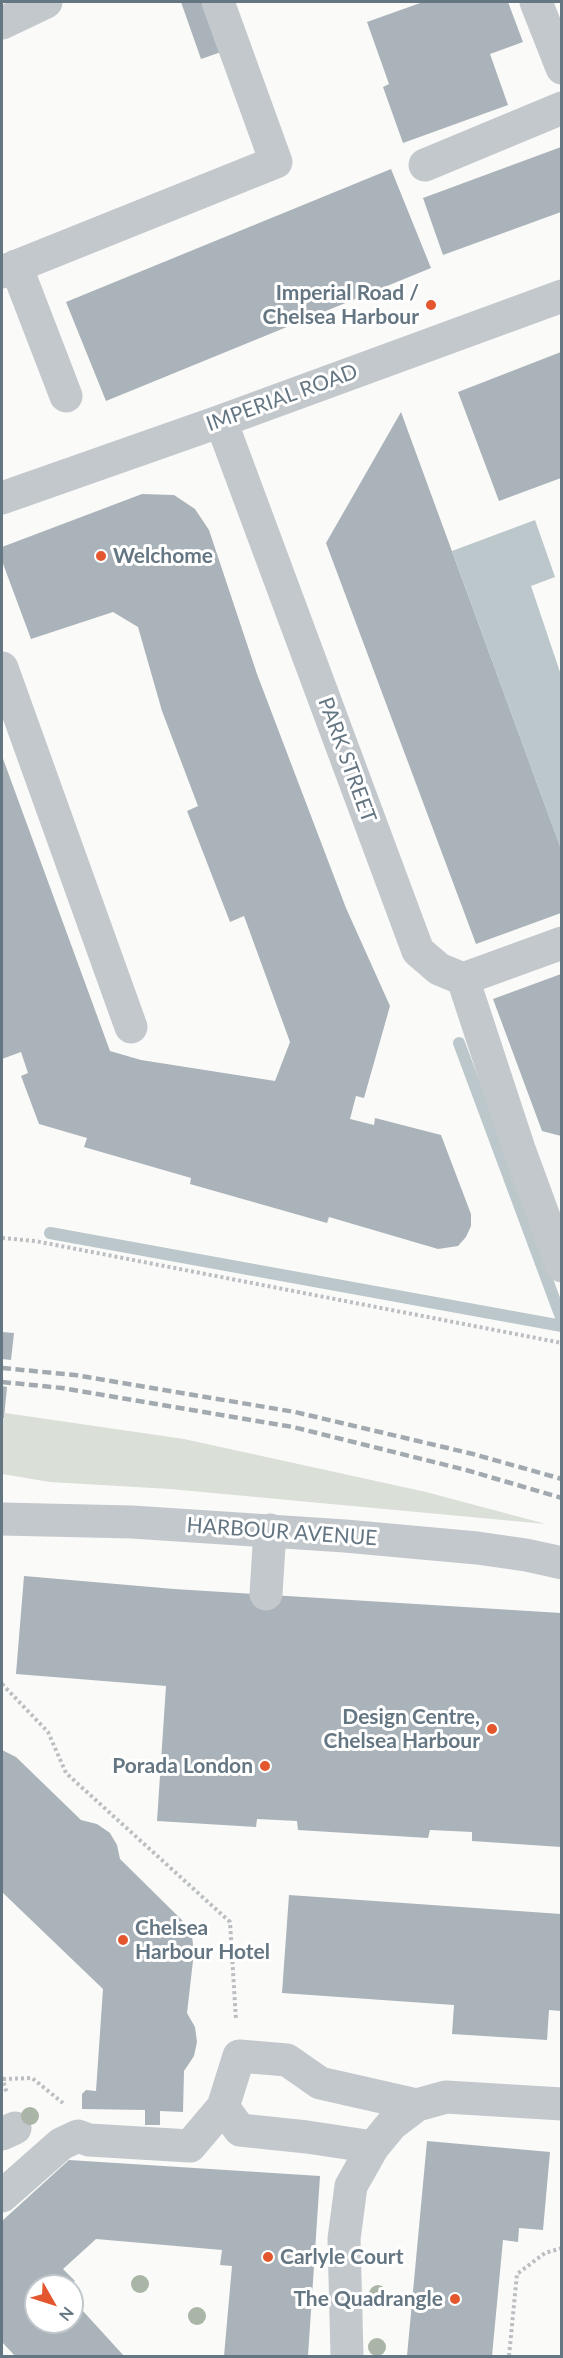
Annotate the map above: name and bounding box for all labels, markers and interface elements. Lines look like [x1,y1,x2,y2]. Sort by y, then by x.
place label: Imperial Road / Chelsea Harbour [263,280,419,330]
marker: Imperial Road / Chelsea Harbour [424,298,438,312]
street label: IMPERIAL ROAD [203,359,361,437]
place label: Welchome [113,543,213,569]
marker: Welchome [94,549,108,563]
street label: PARK STREET [313,694,381,826]
street label: HARBOUR AVENUE [186,1513,378,1551]
place label: Design Centre, Chelsea Harbour [324,1704,480,1754]
marker: Design Centre, Chelsea Harbour [485,1722,499,1736]
place label: Porada London [112,1753,253,1779]
marker: Porada London [258,1759,272,1773]
place label: Chelsea Harbour Hotel [135,1915,270,1965]
marker: Chelsea Harbour Hotel [116,1933,130,1947]
place label: Carlyle Court [280,2244,403,2270]
marker: Carlyle Court [261,2250,275,2264]
north arrow [24,2274,84,2334]
place label: The Quadrangle [293,2286,443,2312]
marker: The Quadrangle [448,2292,462,2306]
text: N [56,2304,78,2325]

